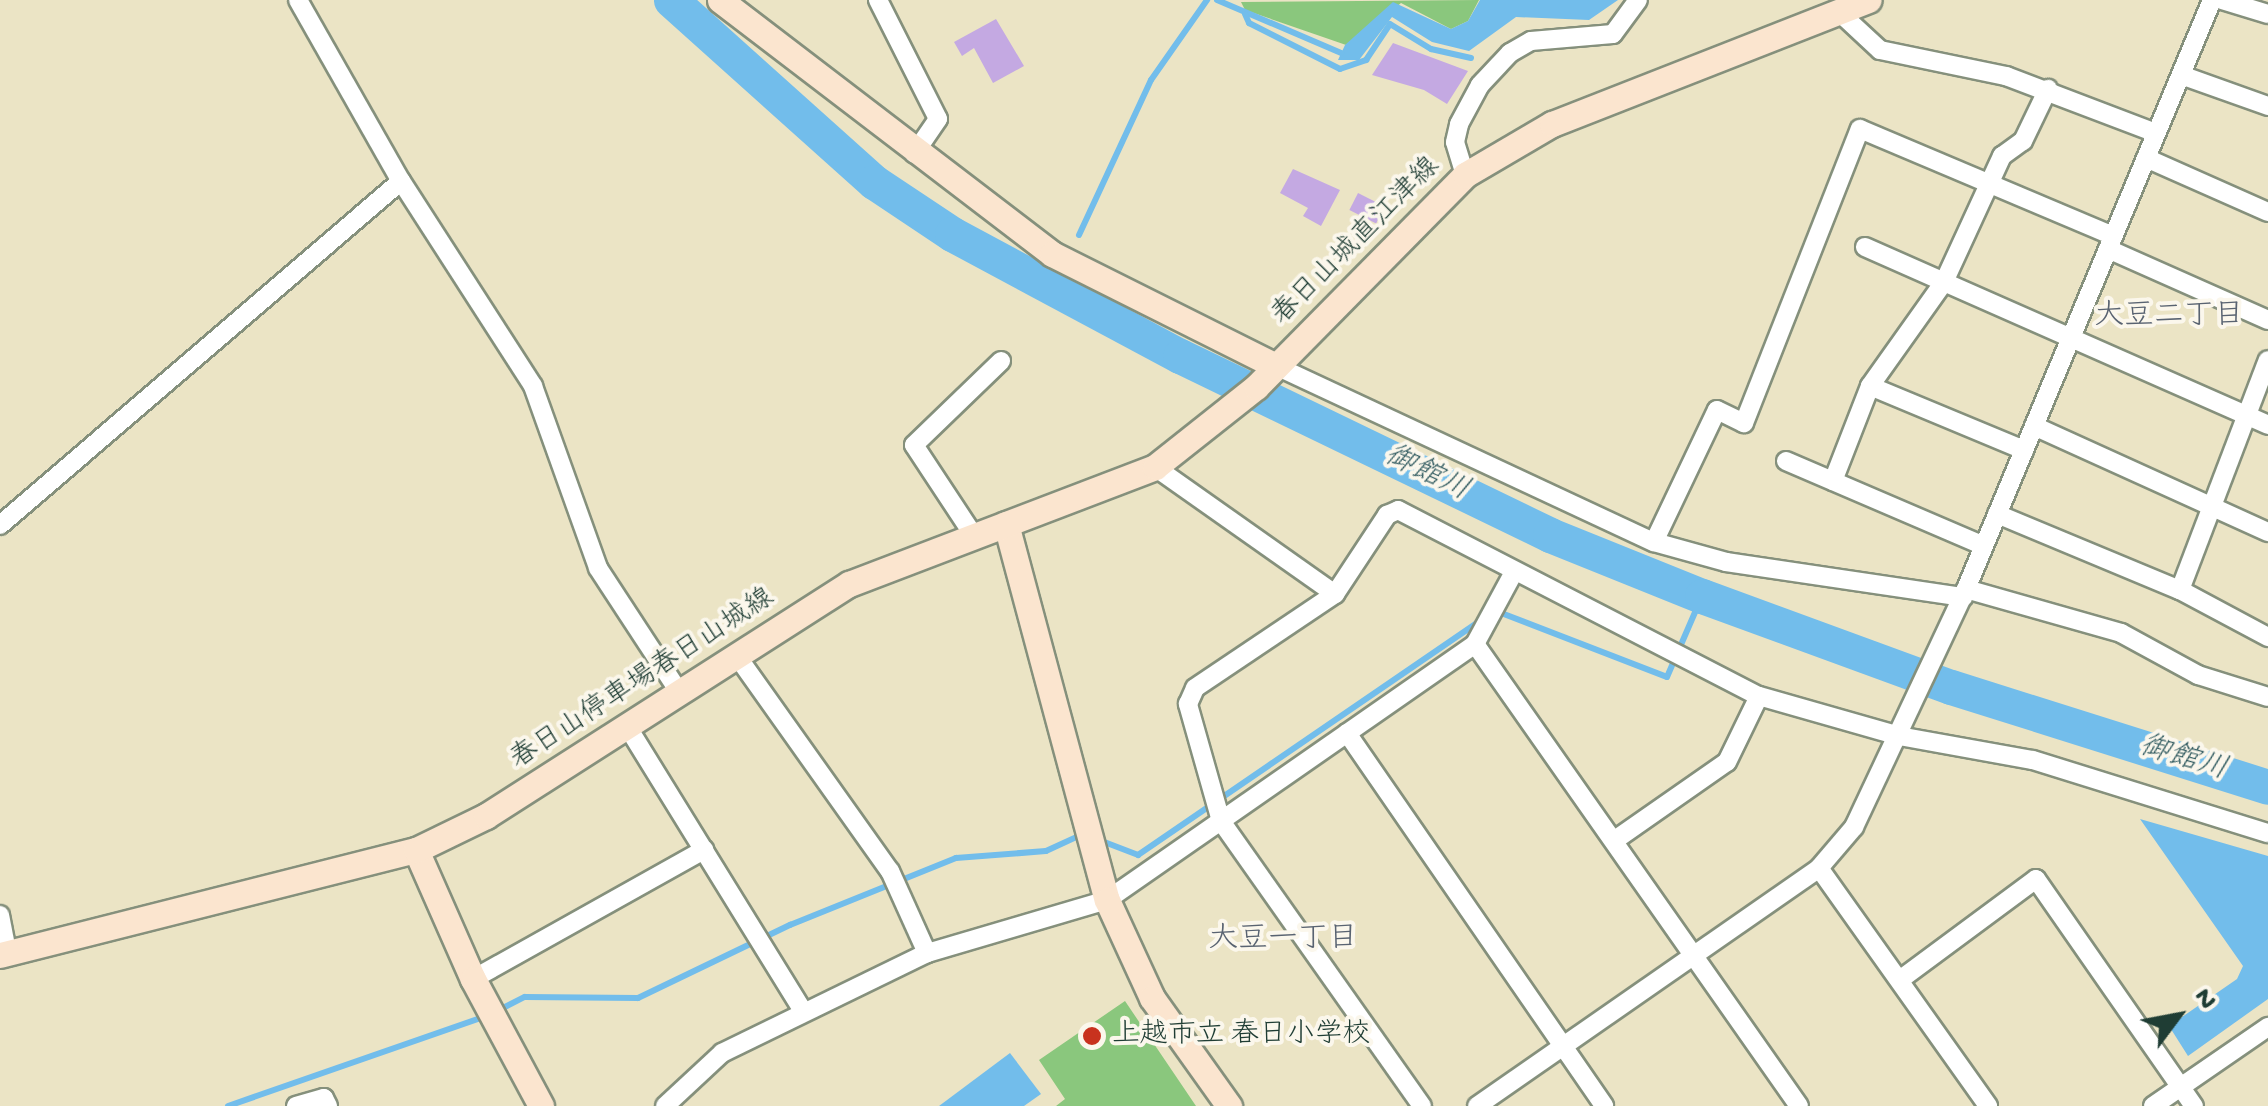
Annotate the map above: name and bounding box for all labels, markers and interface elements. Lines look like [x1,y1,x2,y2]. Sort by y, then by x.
street label: 春日山城直江津線 [1266,151,1448,333]
district label: 大豆二丁目 [2094,300,2244,336]
water label: 御館川 [1378,439,1474,511]
street label: 春日山停車場春日山城線 [505,582,781,778]
water label: 御館川 [2135,730,2231,790]
district label: 大豆一丁目 [1208,923,1358,959]
north arrow [2128,966,2228,1066]
text: N [2185,983,2223,1016]
place label: 上越市立 春日小学校 [1112,1019,1371,1053]
marker: 上越市立 春日小学校 [1081,1025,1103,1047]

